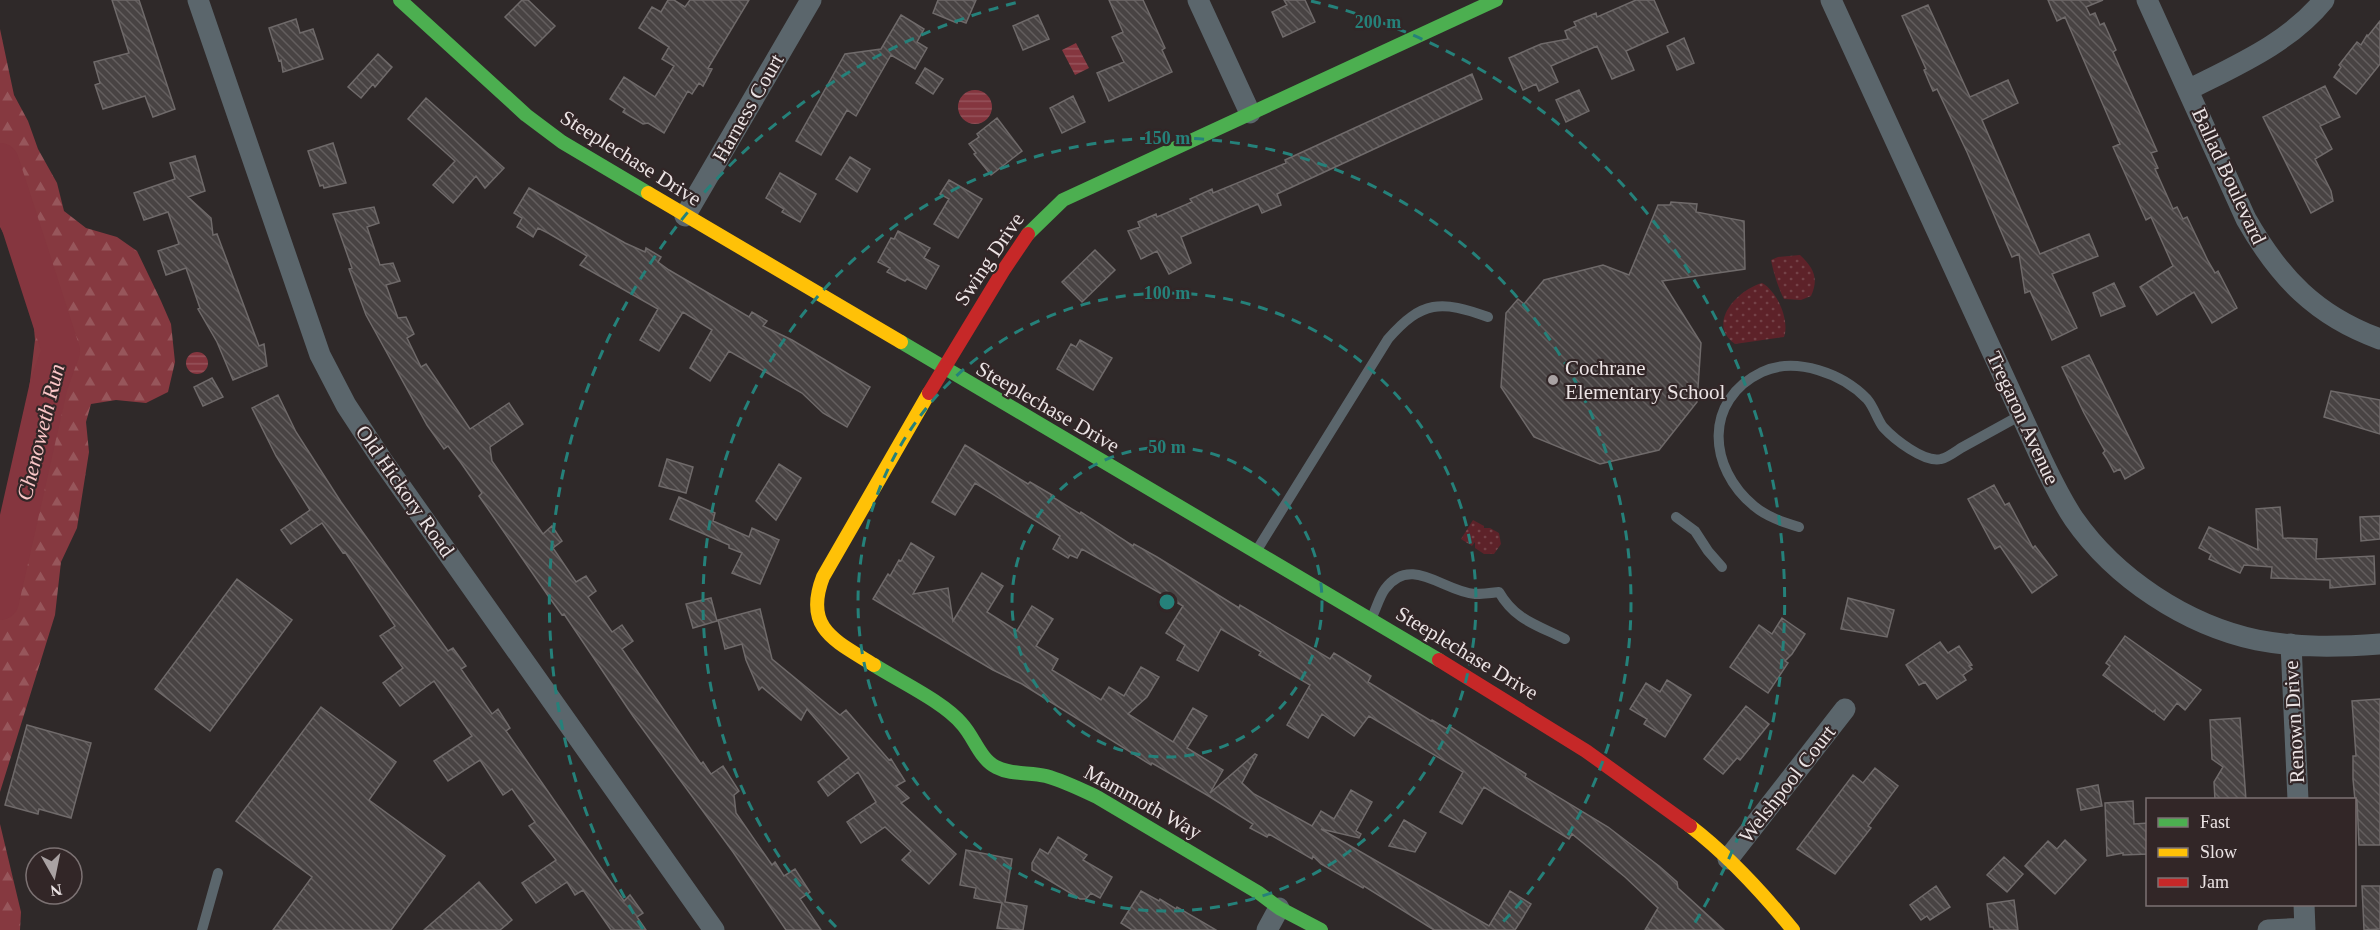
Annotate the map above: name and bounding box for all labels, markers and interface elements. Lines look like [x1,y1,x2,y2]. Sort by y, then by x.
text: 200 m [1355,12,1401,32]
street label: Harness Court [707,50,789,166]
street label: Ballad Boulevard [2187,104,2271,248]
street label: Steeplechase Drive [556,105,706,211]
text: 150 m [1144,128,1190,148]
street label: Swing Drive [949,208,1029,310]
text: 100 m [1144,283,1190,303]
street label: Tregaron Avenue [1982,348,2064,488]
street label: Steeplechase Drive [972,356,1124,458]
place label: Cochrane Elementary School [1565,356,1726,404]
water label: Chenoweth Run [11,361,70,503]
marker: Cochrane Elementary School [1546,373,1560,387]
street label: Old Hickory Road [351,421,460,562]
text: 50 m [1148,437,1186,457]
centre of rings [1157,592,1177,612]
street label: Steeplechase Drive [1392,601,1542,705]
street label: Renown Drive [2279,660,2309,784]
street label: Welshpool Court [1734,720,1840,847]
street label: Mammoth Way [1080,760,1206,844]
legend [2146,798,2356,906]
text: Fast [2200,812,2230,832]
text: Slow [2200,842,2237,862]
north arrow [24,846,84,906]
text: Jam [2200,872,2229,892]
text: N [49,881,63,900]

